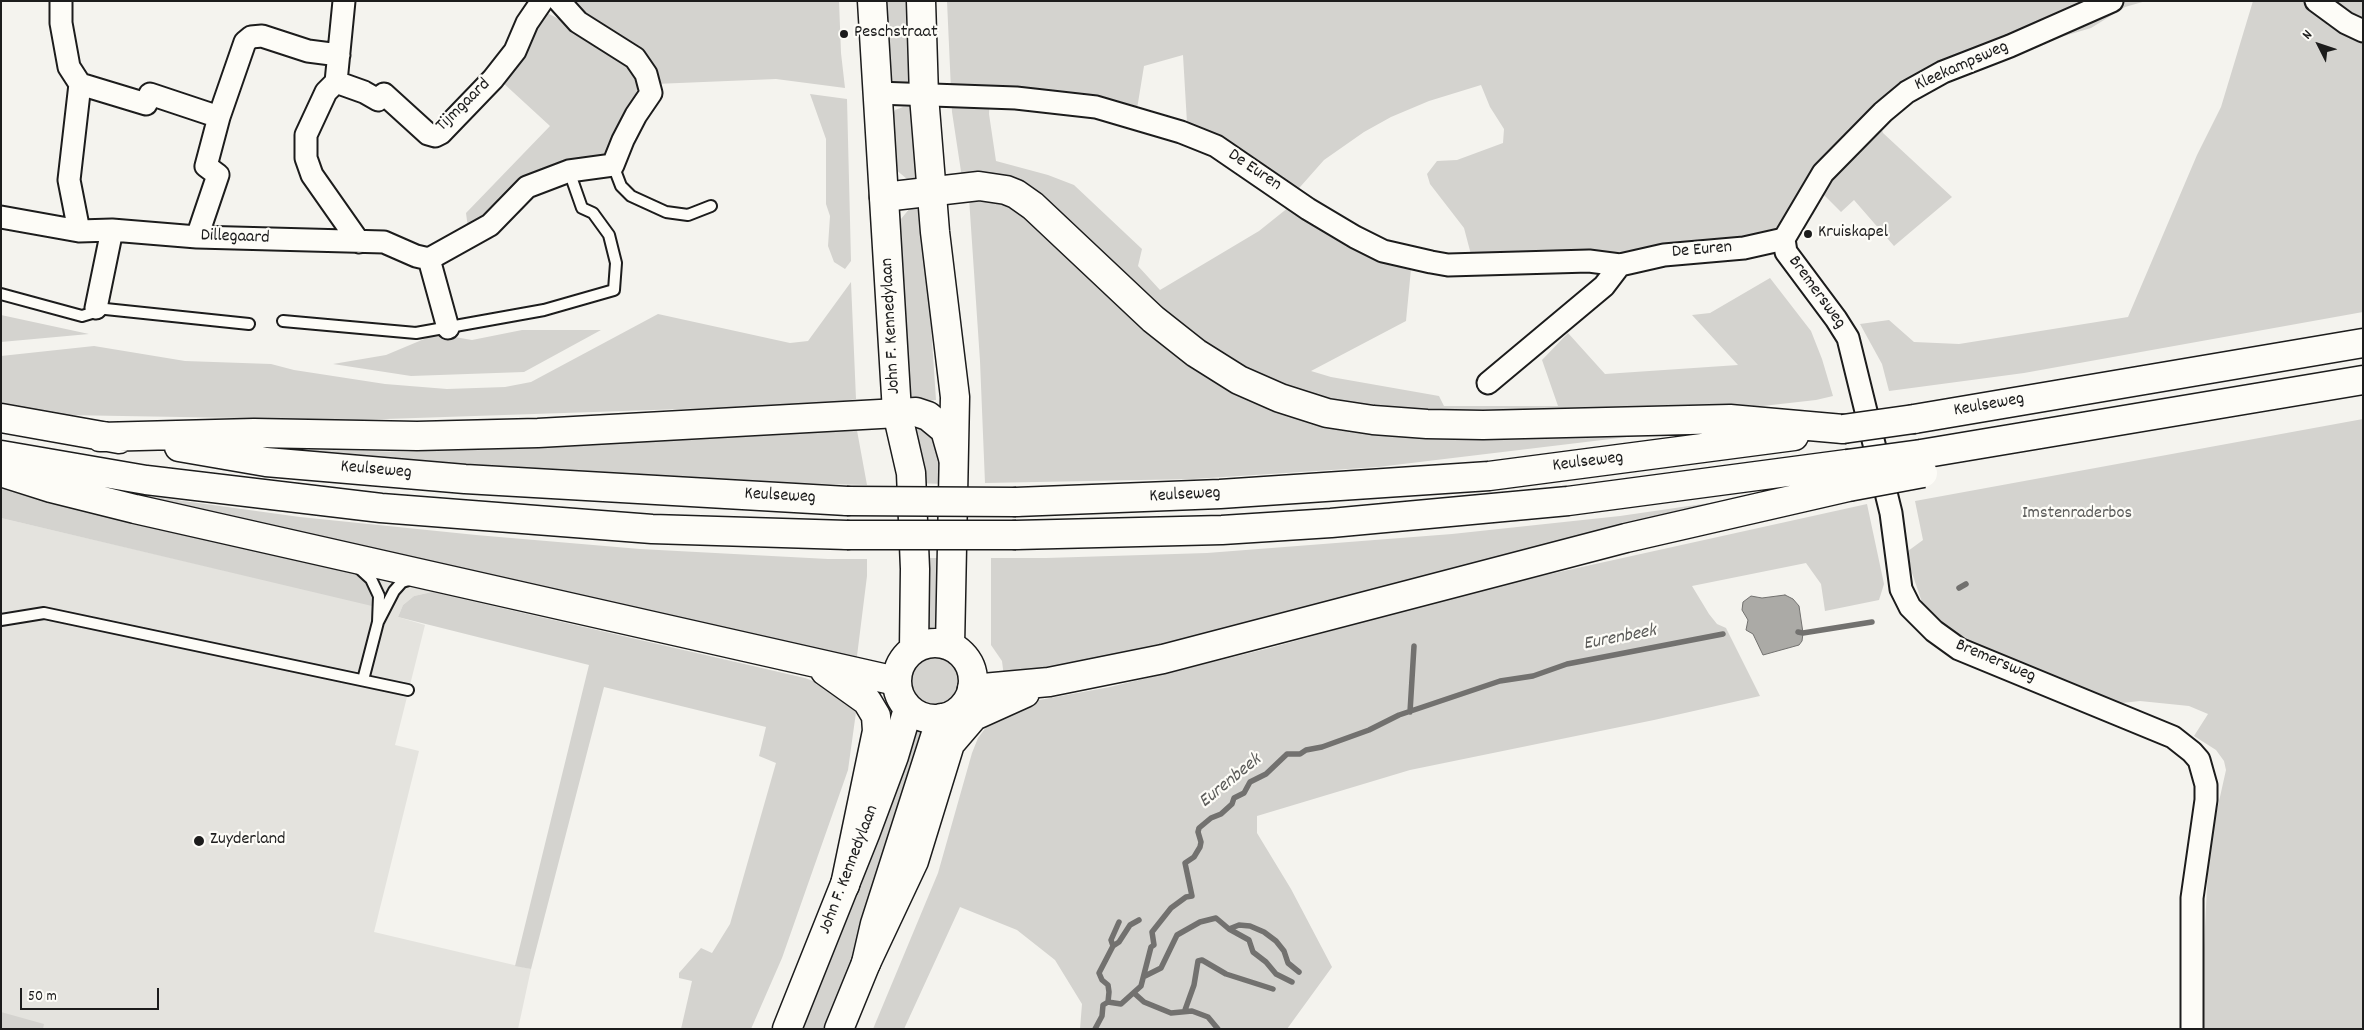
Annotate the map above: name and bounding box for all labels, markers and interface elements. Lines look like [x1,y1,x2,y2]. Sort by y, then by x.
north arrow [2294,20,2344,70]
place label: Peschstraat [854,23,938,45]
text: N [2298,26,2317,44]
marker: Peschstraat [838,28,850,40]
street label: Kleekampsweg [1912,37,2012,97]
street label: Tijmgaard [432,75,496,137]
street label: De Euren [1223,145,1285,197]
place label: Kruiskapel [1818,223,1888,245]
street label: Dillegaard [200,226,270,250]
marker: Kruiskapel [1802,228,1814,240]
street label: De Euren [1671,238,1733,264]
street label: Bremersweg [1782,252,1850,334]
street label: John F. Kennedylaan [878,257,906,395]
street label: Keulseweg [1952,389,2026,423]
street label: Keulseweg [1551,448,1625,478]
street label: Keulseweg [340,457,412,485]
street label: Keulseweg [1149,483,1221,509]
street label: Keulseweg [744,484,816,510]
park label: Imstenraderbos [2022,504,2132,526]
water label: Eurenbeek [1582,621,1658,657]
street label: Bremersweg [1952,635,2038,689]
water label: Eurenbeek [1195,750,1267,814]
street label: John F. Kennedylaan [815,802,885,938]
place label: Zuyderland [210,830,286,852]
marker: Zuyderland [192,834,206,848]
scale bar [22,978,161,1010]
text: 50 m [28,986,57,1008]

